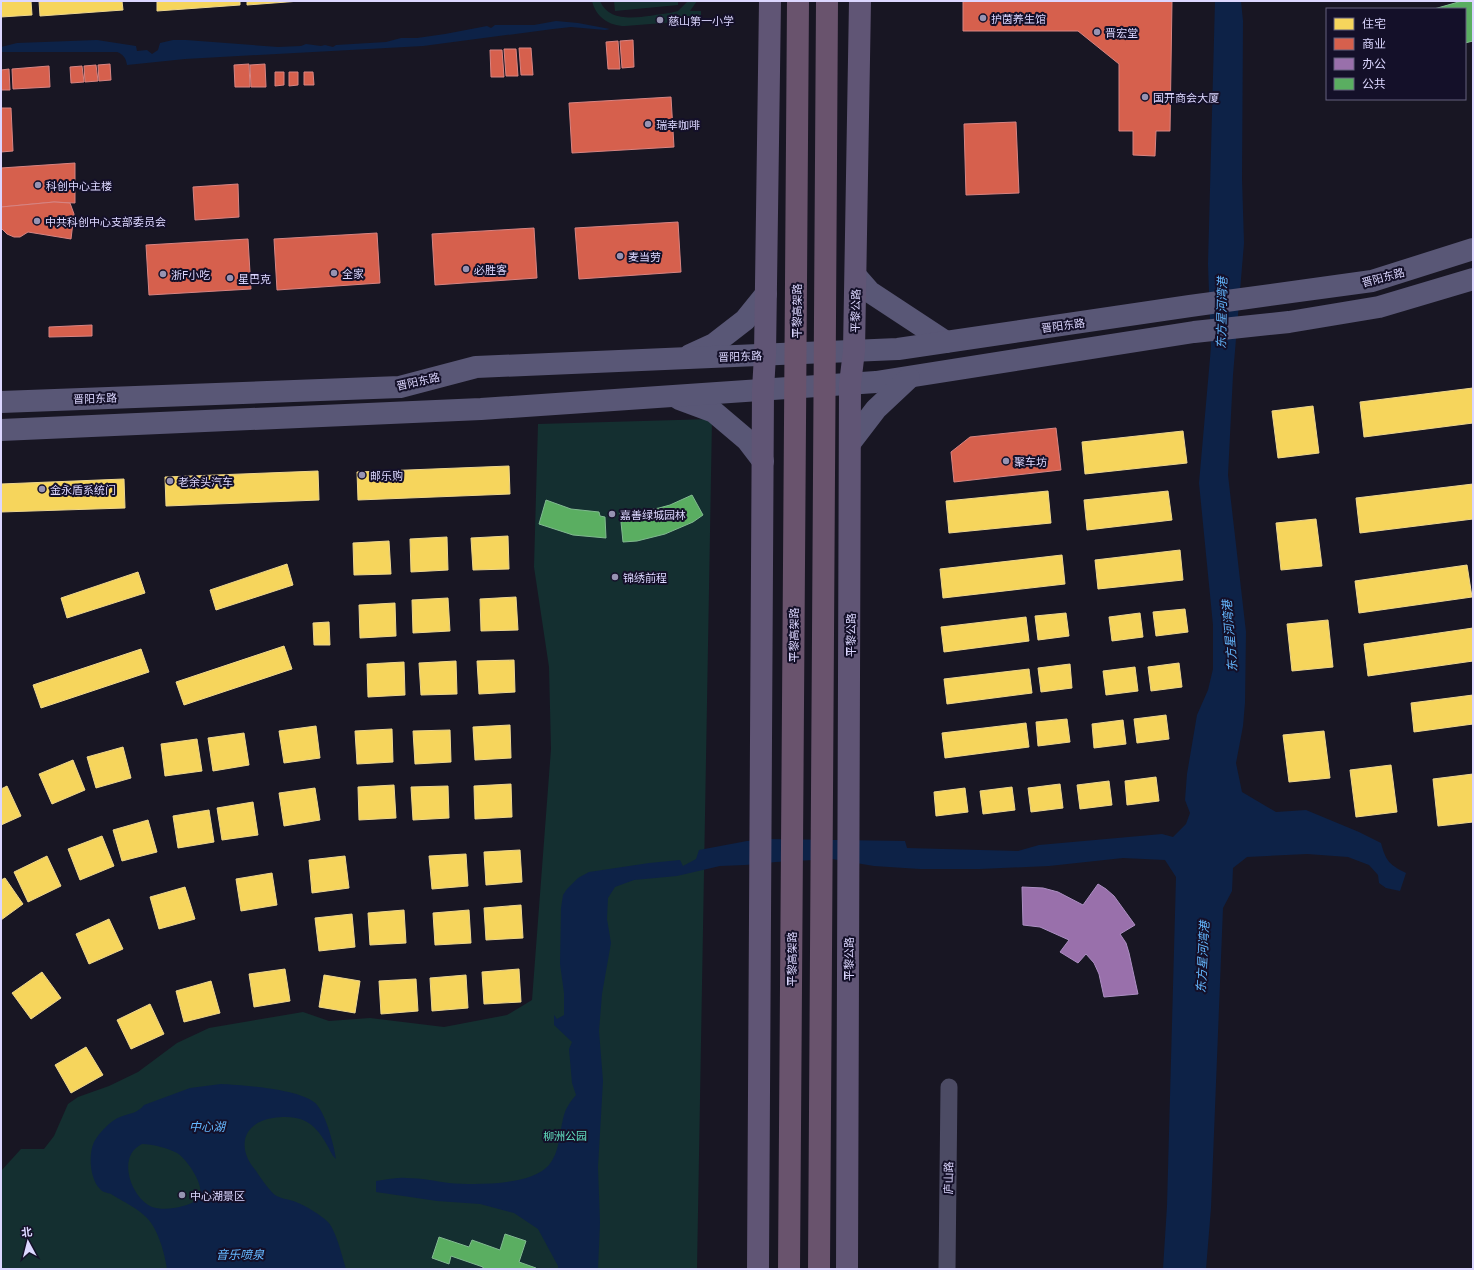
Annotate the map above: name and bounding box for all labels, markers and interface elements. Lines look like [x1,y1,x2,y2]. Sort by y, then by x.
legend [1326,8,1466,100]
place label: 护茵养生馆 [991,12,1046,25]
marker: 护茵养生馆 [978,13,988,23]
place label: 慈山第一小学 [668,14,734,27]
marker: 慈山第一小学 [655,15,665,25]
text: 住宅 [1362,16,1386,30]
place label: 晋宏堂 [1105,26,1138,39]
marker: 晋宏堂 [1092,27,1102,37]
text: 商业 [1362,36,1386,50]
text: 办公 [1362,56,1386,70]
text: 公共 [1362,76,1386,90]
place label: 国开商会大厦 [1153,91,1219,104]
marker: 国开商会大厦 [1140,92,1150,102]
place label: 瑞幸咖啡 [656,118,700,131]
marker: 瑞幸咖啡 [643,119,653,129]
place label: 科创中心主楼 [46,179,112,192]
marker: 科创中心主楼 [33,180,43,190]
place label: 中共科创中心支部委员会 [45,215,166,228]
marker: 中共科创中心支部委员会 [32,216,42,226]
place label: 麦当劳 [628,250,661,263]
marker: 麦当劳 [615,251,625,261]
place label: 必胜客 [474,263,507,276]
marker: 必胜客 [461,264,471,274]
street label: 晋阳东路 [1360,265,1406,289]
place label: 全家 [342,267,364,280]
place label: 浙F小吃 [171,268,210,281]
marker: 全家 [329,268,339,278]
marker: 浙F小吃 [158,269,168,279]
place label: 星巴克 [238,272,271,285]
marker: 星巴克 [225,273,235,283]
water label: 东方星河湾港 [1213,275,1229,349]
street label: 平黎高架路 [790,284,803,339]
street label: 平黎公路 [848,289,862,333]
street label: 晋阳东路 [1040,316,1086,334]
street label: 晋阳东路 [718,349,762,363]
street label: 晋阳东路 [395,370,441,392]
street label: 晋阳东路 [73,391,117,405]
place label: 聚车坊 [1014,455,1047,468]
marker: 聚车坊 [1001,456,1011,466]
place label: 邮乐购 [370,469,403,482]
marker: 邮乐购 [357,470,367,480]
place label: 老余头汽车 [178,475,233,488]
marker: 老余头汽车 [165,476,175,486]
place label: 金永盾系统门 [50,483,116,496]
marker: 金永盾系统门 [37,484,47,494]
place label: 嘉善绿城园林 [620,508,686,521]
marker: 嘉善绿城园林 [607,509,617,519]
place label: 锦绣前程 [623,571,667,584]
marker: 锦绣前程 [610,572,620,582]
water label: 东方星河湾港 [1219,598,1239,672]
street label: 平黎高架路 [787,608,800,663]
street label: 平黎公路 [844,613,857,657]
water label: 东方星河湾港 [1193,919,1211,993]
street label: 平黎高架路 [785,932,798,987]
street label: 平黎公路 [842,937,855,981]
water label: 中心湖 [189,1119,227,1133]
park label: 柳洲公园 [543,1129,587,1142]
street label: 庐山路 [941,1161,955,1195]
place label: 中心湖景区 [190,1189,245,1202]
marker: 中心湖景区 [177,1190,187,1200]
north arrow [8,1222,48,1262]
text: 北 [20,1224,33,1239]
water label: 音乐喷泉 [216,1247,265,1261]

